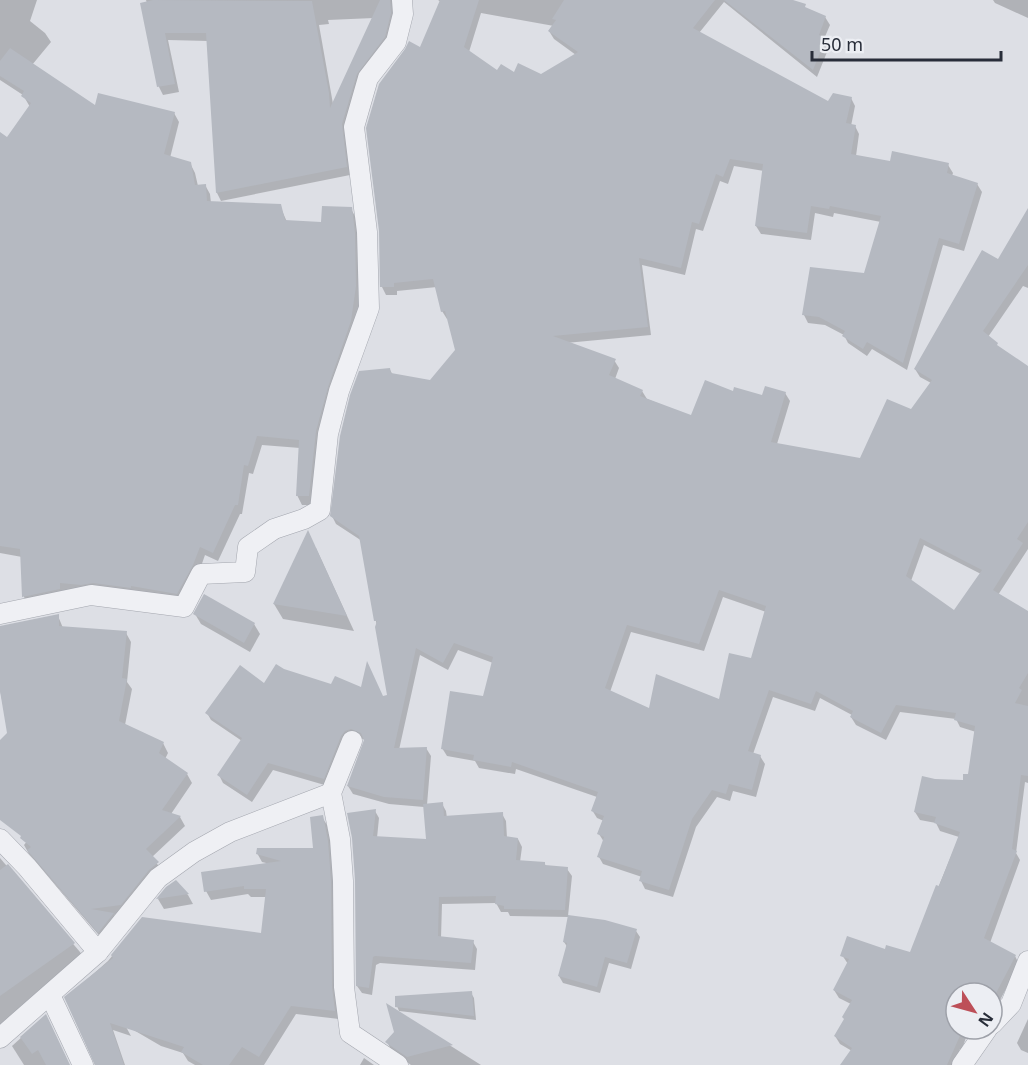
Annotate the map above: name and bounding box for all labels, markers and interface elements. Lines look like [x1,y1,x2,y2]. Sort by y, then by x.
scale bar [812,24,1001,62]
text: 50 m [821,32,863,56]
north arrow [944,981,1004,1041]
text: N [973,1008,999,1032]

